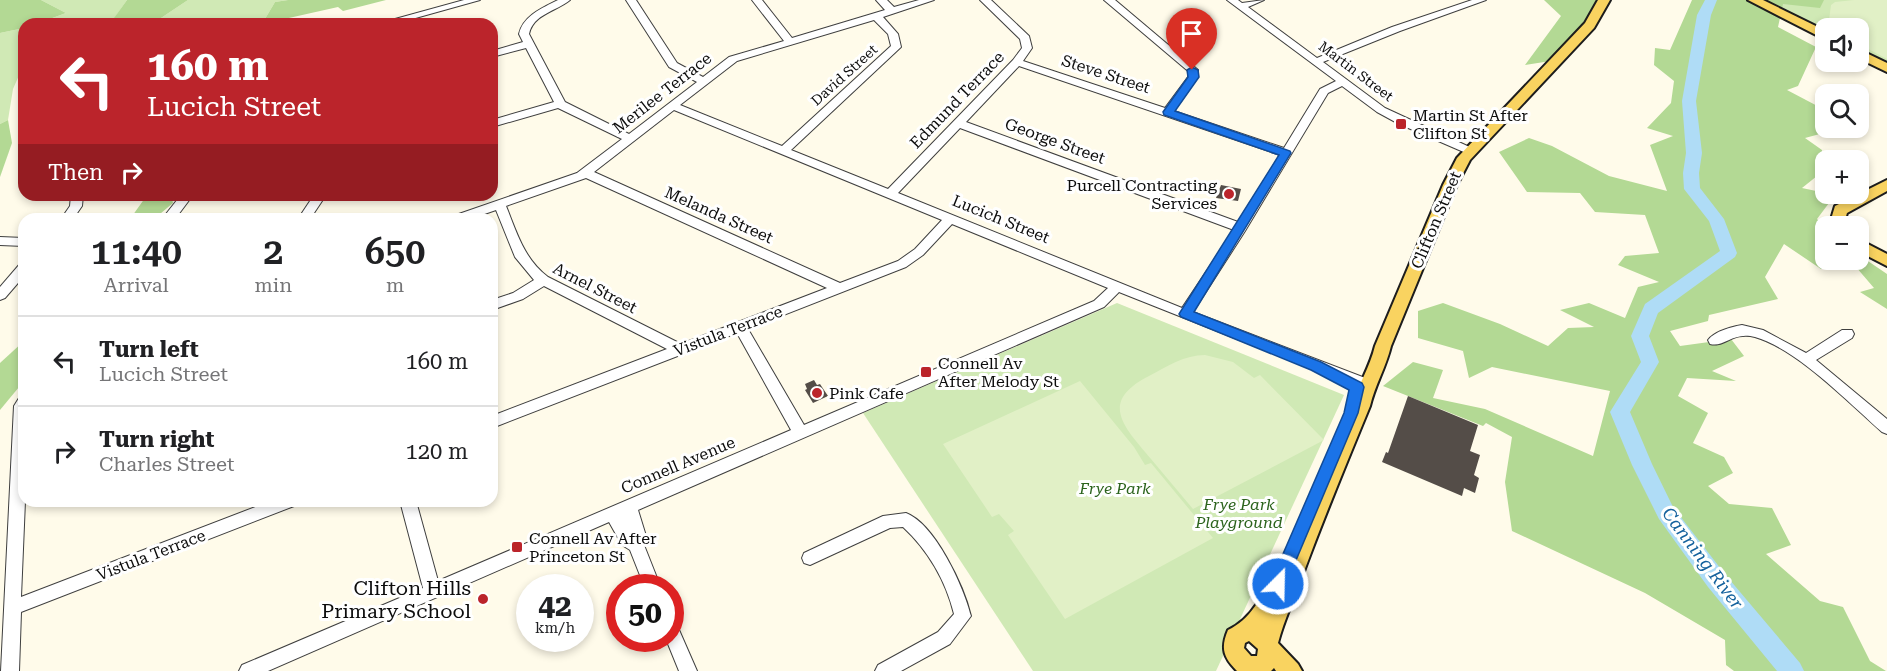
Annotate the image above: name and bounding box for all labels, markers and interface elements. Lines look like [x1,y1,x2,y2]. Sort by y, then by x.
pin [1166,8,1217,70]
icon: arrive [1175,17,1208,50]
map controls [1815,18,1869,270]
button: sound [1815,18,1869,72]
street label: Martin Street [1316,38,1396,104]
text: 160 m [147,41,269,90]
street label: David Street [808,41,880,109]
icon: left [48,42,126,120]
street label: Edmund Terrace [906,47,1008,152]
street label: Merilee Terrace [609,48,715,137]
street label: Steve Street [1059,51,1153,97]
button: search [1815,84,1869,138]
text: Lucich Street [147,91,321,123]
place label: Martin St After Clifton St [1413,106,1528,143]
street label: George Street [1002,114,1108,168]
marker: Martin St After Clifton St [1394,117,1408,131]
button: + [1815,150,1869,204]
icon: right [115,156,148,189]
text: Then [48,160,103,185]
street label: Clifton Street [1407,168,1465,272]
place label: Purcell Contracting Services [1067,176,1218,213]
street label: Melanda Street [662,183,776,247]
marker: Purcell Contracting Services [1222,187,1236,201]
street label: Lucich Street [950,191,1052,247]
button: − [1815,216,1869,270]
text: 11:40 [91,231,182,273]
text: 2 [263,231,283,273]
text: 650 [365,231,425,273]
street label: Arnel Street [550,259,640,317]
text: Arrival [104,273,169,297]
text: min [255,273,292,297]
text: m [386,273,404,297]
street label: Vistula Terrace [671,301,785,361]
text: Turn left [99,337,199,362]
icon: left [48,345,81,378]
text: 160 m [405,349,468,374]
place label: Connell Av After Melody St [938,354,1059,391]
text: Lucich Street [99,362,228,386]
marker: Connell Av After Melody St [919,365,933,379]
place label: Pink Cafe [829,384,904,403]
marker: Pink Cafe [810,386,824,400]
text: Turn right [99,427,214,452]
street label: Connell Avenue [618,432,738,498]
icon: right [48,435,81,468]
text: 120 m [405,439,468,464]
text: Charles Street [99,452,234,476]
park label: Frye Park [1078,479,1151,498]
park label: Frye Park Playground [1194,495,1283,532]
water label: Canning River [1658,503,1748,613]
street label: Vistula Terrace [94,525,208,585]
place label: Connell Av After Princeton St [529,529,657,566]
marker: Connell Av After Princeton St [510,540,524,554]
position arrow [1246,552,1310,616]
speed limit sign: 50 [606,574,684,652]
place label: Clifton Hills Primary School [321,576,471,623]
text: 42 [538,588,572,623]
marker: Clifton Hills Primary School [476,592,490,606]
text: km/h [535,619,575,637]

